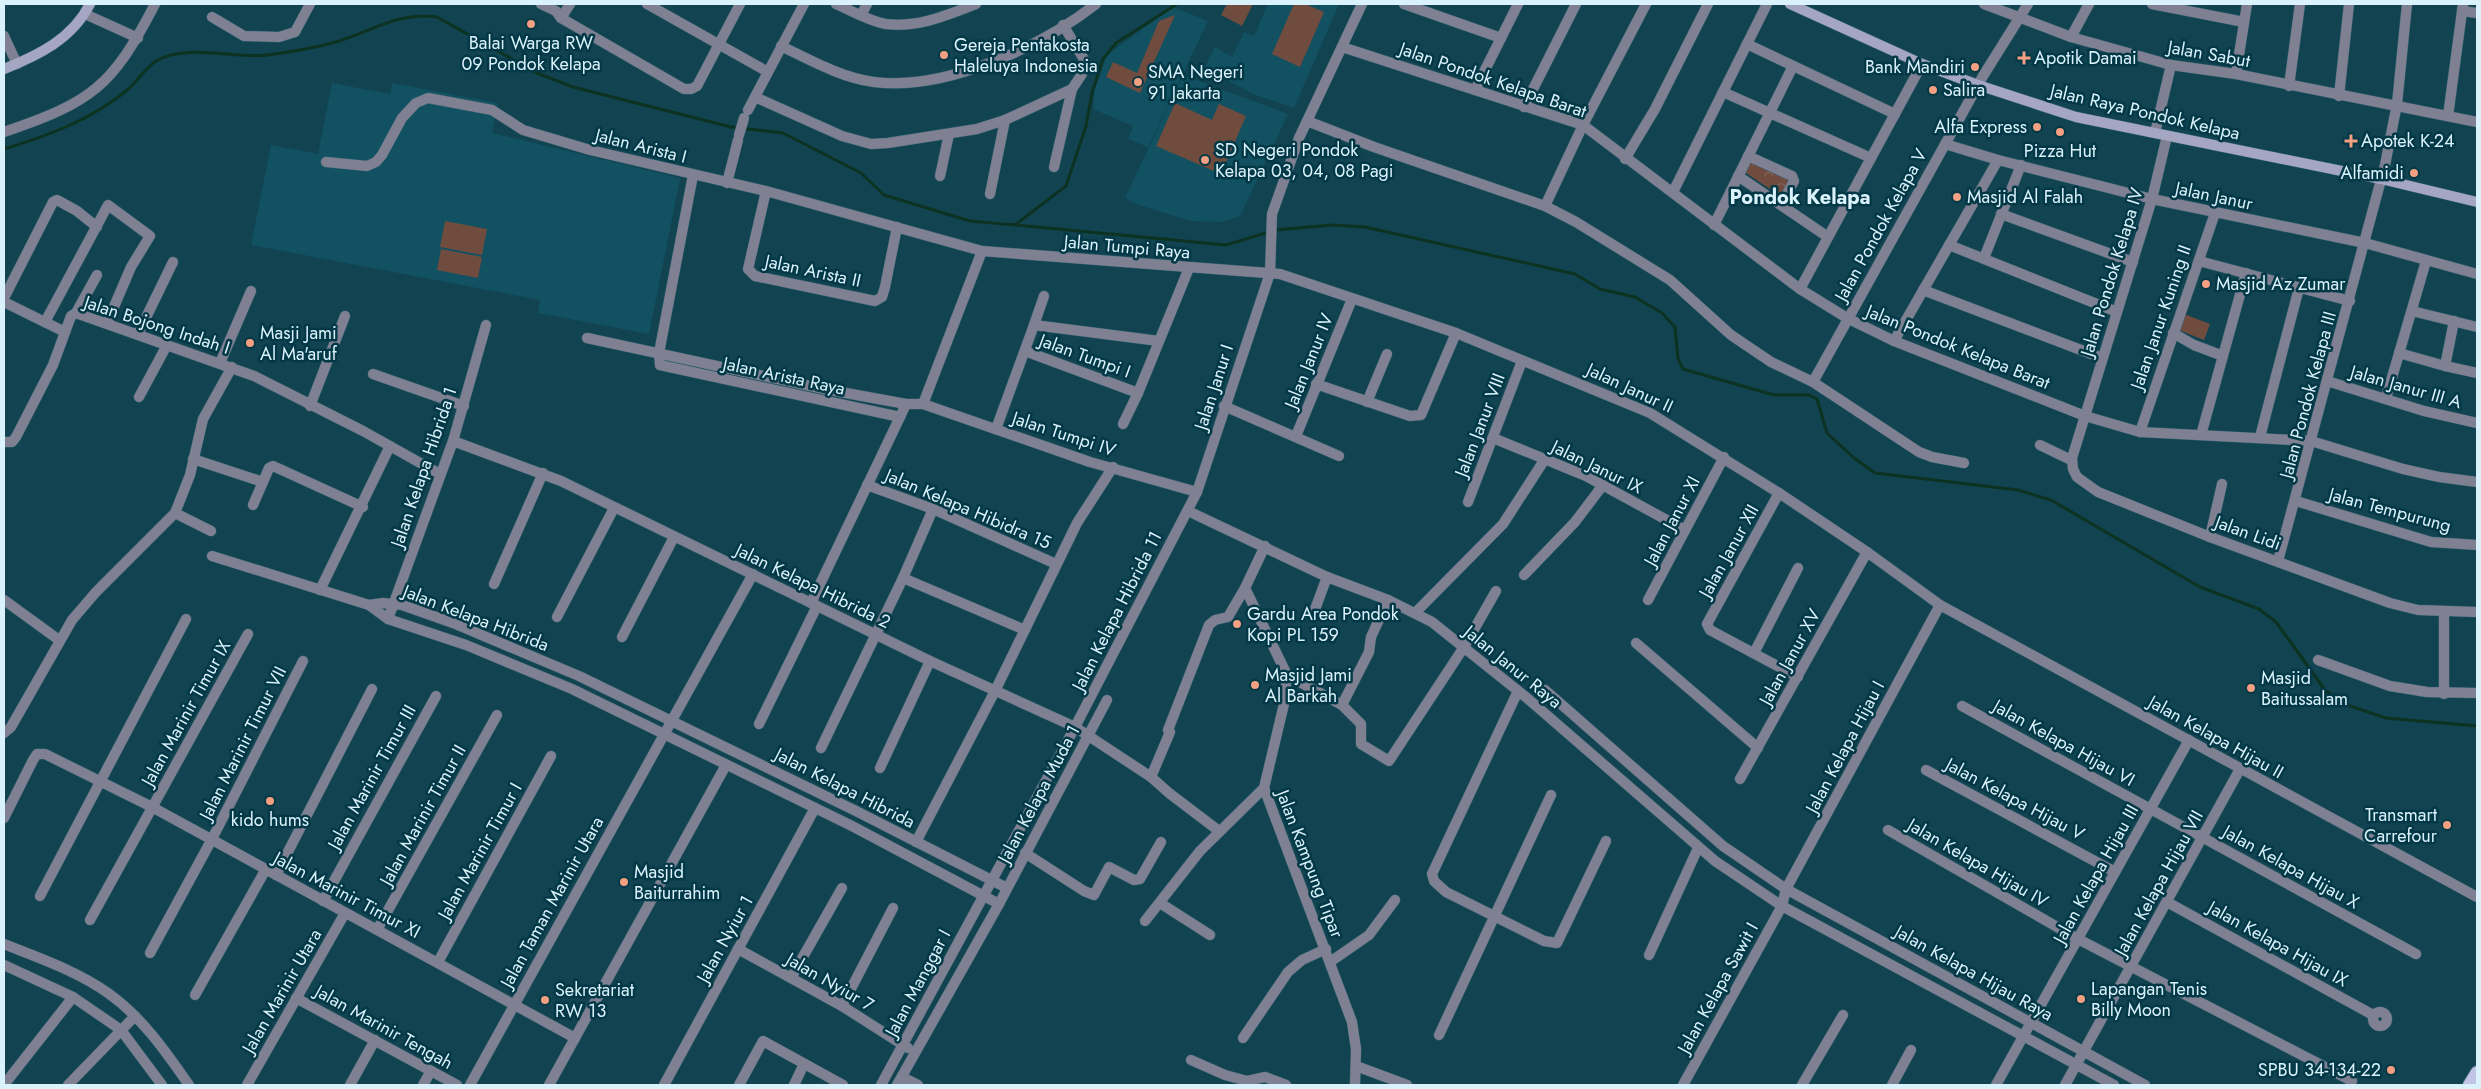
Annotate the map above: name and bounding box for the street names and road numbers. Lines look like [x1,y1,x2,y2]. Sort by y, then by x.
street label: Jalan Sabut [2164,34,2253,74]
street label: Jalan Pondok Kelapa Barat [1394,35,1591,124]
street label: Jalan Raya Pondok Kelapa [2046,77,2242,146]
street label: Jalan Arista I [591,122,689,170]
street label: Jalan Pondok Kelapa V [1827,144,1934,308]
street label: Jalan Janur [2171,175,2256,217]
street label: Jalan Pondok Kelapa IV [2073,184,2150,361]
street label: Jalan Tumpi Raya [1061,228,1191,265]
street label: Jalan Janur Kuning II [2123,241,2198,395]
street label: Jalan Arista II [761,248,864,294]
street label: Jalan Bojong Indah I [79,289,233,361]
street label: Jalan Pondok Kelapa Barat [1860,297,2055,396]
street label: Jalan Janur IV [1277,309,1340,414]
street label: Jalan Pondok Kelapa III [2273,309,2343,483]
street label: Jalan Tumpi I [1034,327,1134,385]
street label: Jalan Janur I [1187,341,1240,435]
street label: Jalan Arista Raya [719,350,847,402]
street label: Jalan Janur II [1581,356,1678,419]
street label: Jalan Janur III A [2345,358,2465,415]
street label: Jalan Janur VIII [1448,369,1512,482]
street label: Jalan Kelapa Hibrida 1 [384,383,464,552]
street label: Jalan Tumpi IV [1007,404,1119,463]
street label: Jalan Janur IX [1545,433,1647,500]
street label: Jalan Kelapa Hibidra 15 [879,462,1055,556]
street label: Jalan Janur XI [1636,471,1707,572]
street label: Jalan Tempurung [2324,481,2454,539]
street label: Jalan Janur XII [1692,500,1765,604]
street label: Jalan Lidi [2210,508,2285,557]
street label: Jalan Kelapa Hibrida 11 [1065,527,1168,697]
street label: Jalan Kelapa Hibrida 2 [729,536,895,635]
street label: Jalan Kelapa Hibrida [397,578,553,658]
street label: Jalan Janur XV [1752,604,1827,712]
street label: Jalan Janur Raya [1457,618,1568,715]
street label: Jalan Marinir Timur IX [134,635,237,792]
street label: Jalan Marinir Timur VII [192,662,293,826]
street label: Jalan Kelapa Hijau I [1798,676,1891,820]
street label: Jalan Kelapa Hijau II [2142,688,2288,785]
street label: Jalan Kelapa Hijau VI [1987,692,2140,793]
street label: Jalan Marinir Timur III [320,700,423,856]
street label: Jalan Kelapa Muda 1 [991,720,1086,869]
street label: Jalan Marinir Timur II [373,740,473,892]
street label: Jalan Kelapa Hibrida [769,740,920,835]
street label: Jalan Kelapa Hijau V [1939,750,2089,847]
street label: Jalan Marinir Timur I [431,778,528,926]
street label: Jalan Kampung Tipar [1269,784,1350,942]
street label: Jalan Kelapa Hijau III [2046,800,2145,950]
street label: Jalan Kelapa Hijau VII [2107,805,2210,962]
street label: Jalan Kelapa Hijau IV [1901,811,2053,914]
street label: Jalan Taman Marinir Utara [493,812,610,994]
street label: Jalan Kelapa Hijau X [2216,818,2364,915]
street label: Jalan Marinir Timur XI [267,844,425,945]
street label: Jalan Nyiur 1 [689,891,760,989]
street label: Jalan Kelapa Hijau IX [2201,894,2353,993]
street label: Jalan Kelapa Sawit I [1670,918,1765,1060]
street label: Jalan Kelapa Hijau Raya [1888,918,2058,1027]
street label: Jalan Marinir Utara [235,924,328,1060]
street label: Jalan Manggar I [878,925,957,1043]
street label: Jalan Nyiur 7 [779,945,879,1018]
street label: Jalan Marinir Tengah [309,977,458,1076]

